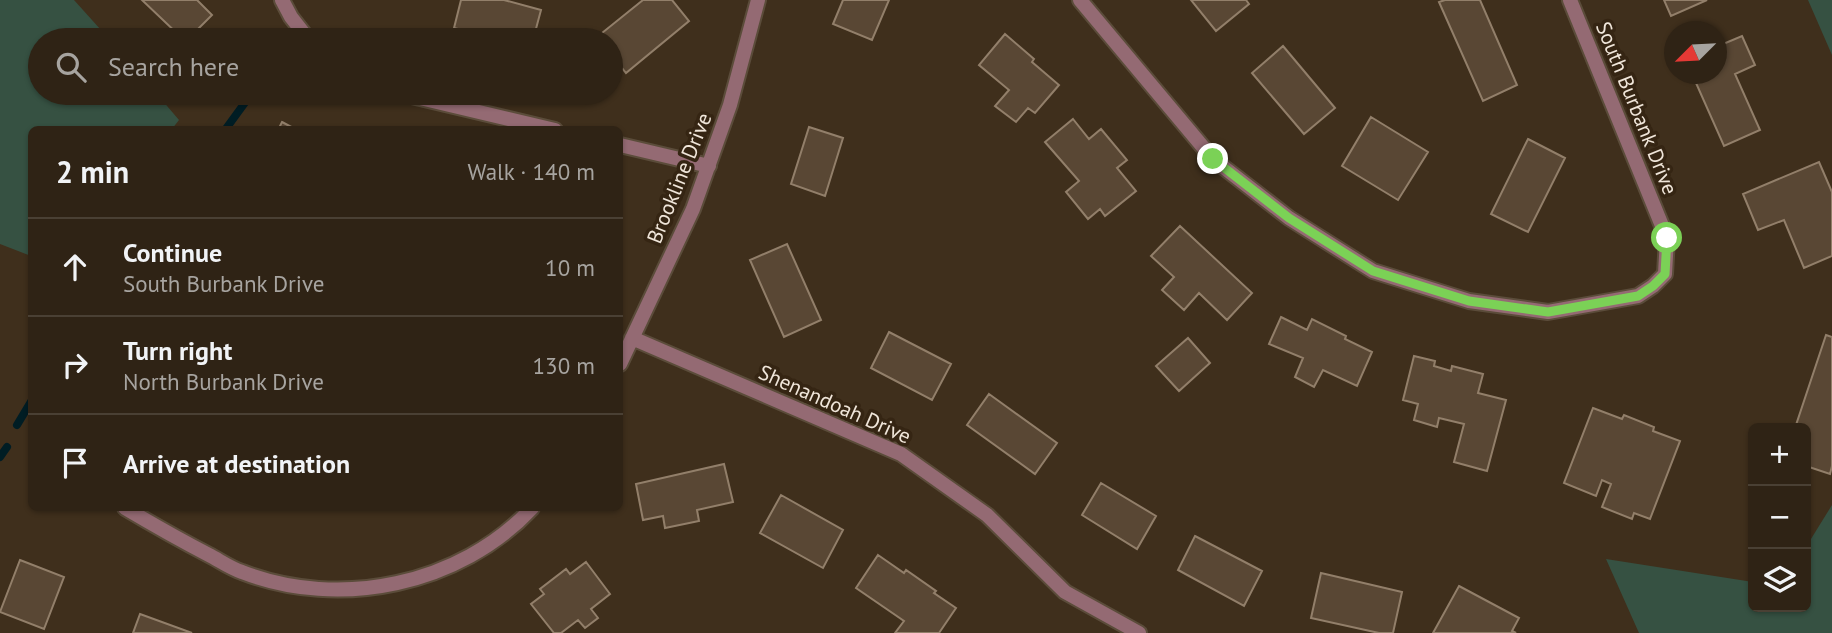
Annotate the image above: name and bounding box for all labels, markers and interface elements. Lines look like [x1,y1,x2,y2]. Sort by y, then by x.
street label: South Burbank Drive [1590,18,1684,198]
north arrow [1664,21,1727,84]
search box [28,28,623,105]
icon: search [52,48,90,86]
text: Search here [108,50,239,83]
street label: Brookline Drive [641,109,717,247]
route end [1197,143,1228,174]
text: 2 min [56,152,129,191]
text: Walk · 140 m [468,157,595,186]
route start [1651,222,1682,253]
text: Continue [123,236,222,269]
icon: ahead [56,248,94,286]
text: 10 m [545,253,595,282]
text: South Burbank Drive [123,269,325,298]
text: Turn right [123,334,232,367]
icon: right [56,346,94,384]
text: 130 m [533,351,595,380]
street label: Shenandoah Drive [755,358,915,450]
text: North Burbank Drive [123,367,324,396]
map controls [1748,423,1811,612]
button: + [1748,423,1811,486]
icon: arrive [56,444,94,482]
text: Arrive at destination [123,447,350,480]
button: − [1748,486,1811,549]
button: layers [1748,549,1811,612]

